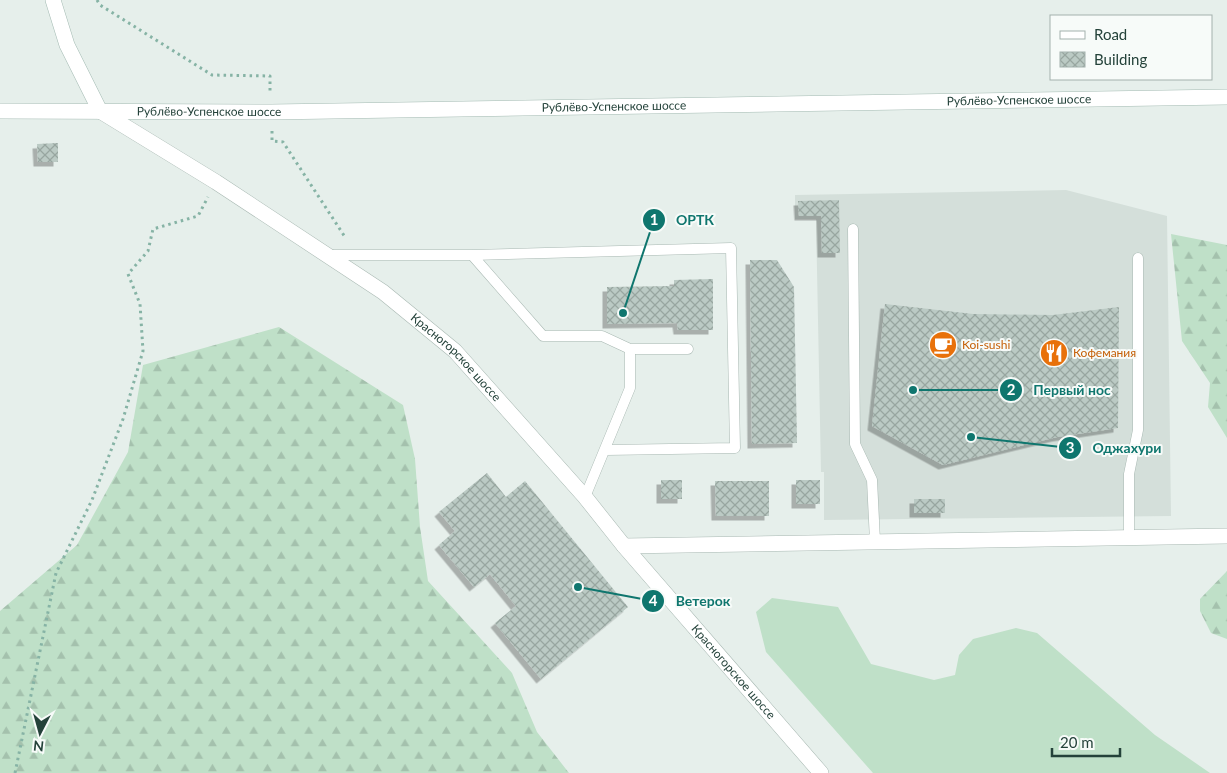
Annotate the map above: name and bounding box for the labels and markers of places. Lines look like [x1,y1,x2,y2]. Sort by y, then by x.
callout: ОРТК [641,206,724,235]
cafe icon: Koi-sushi [928,330,958,360]
place label: Koi-sushi [962,337,1010,352]
restaurant icon: Кофемания [1039,338,1069,368]
place label: Кофемания [1073,345,1136,360]
callout: Первый нос [999,375,1121,404]
callout: Оджахури [1057,434,1171,463]
callout: Ветерок [640,587,740,616]

